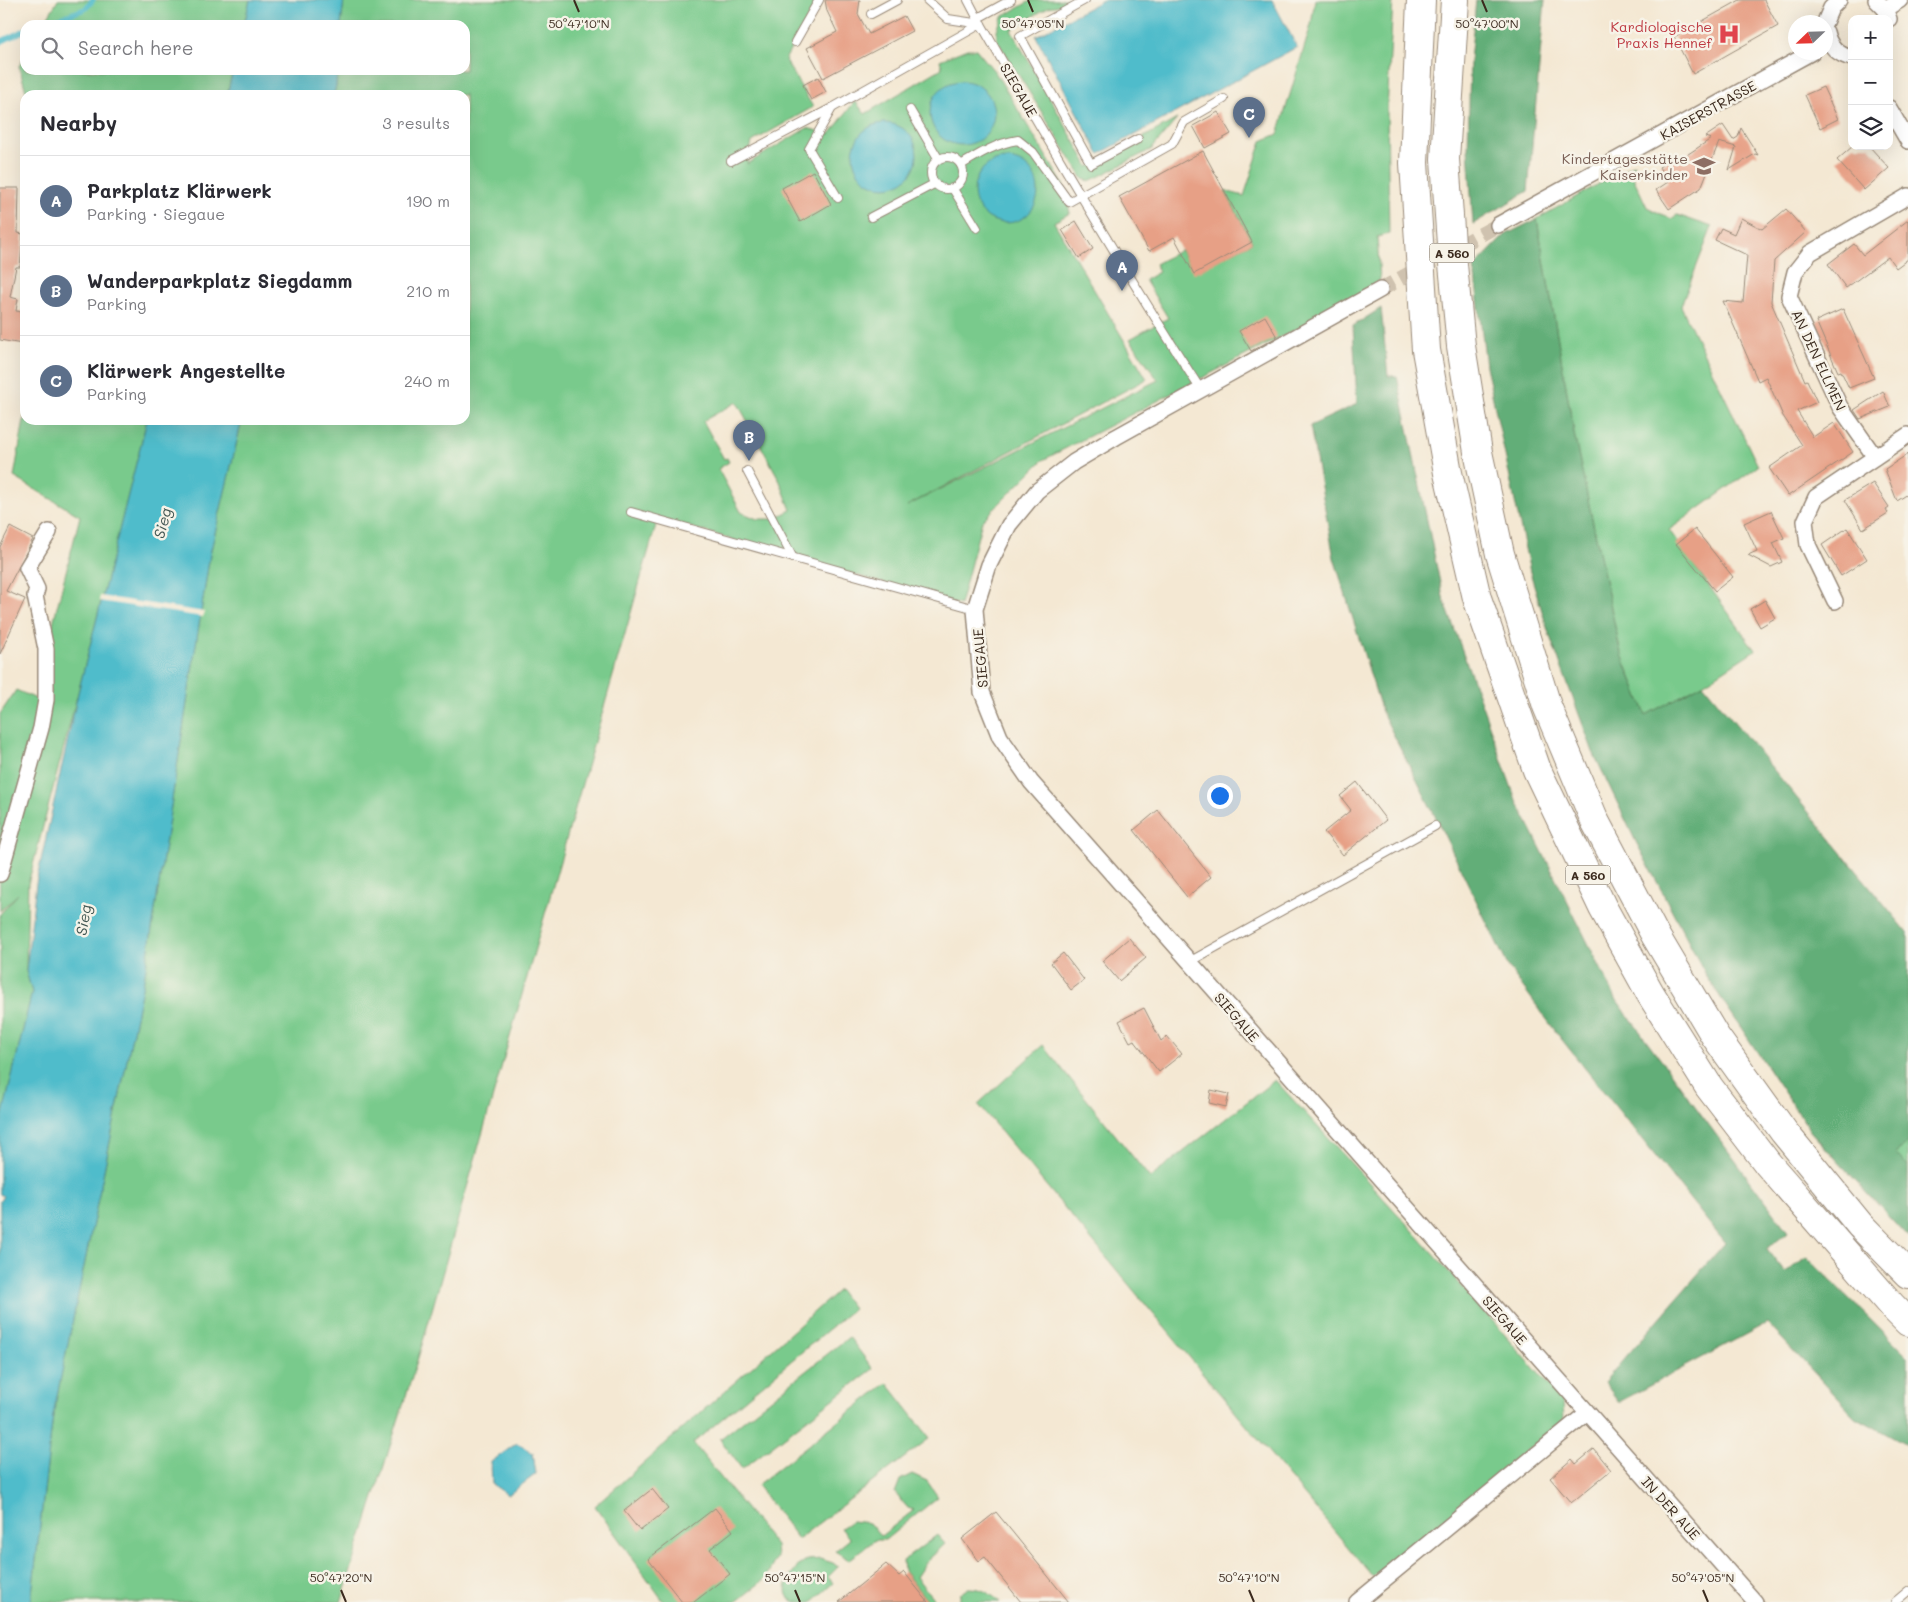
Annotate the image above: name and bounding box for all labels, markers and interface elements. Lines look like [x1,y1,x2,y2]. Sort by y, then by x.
text: 50°47'10"N [548,15,610,31]
text: 50°47'05"N [1002,15,1064,31]
text: 50°47'00"N [1455,15,1519,31]
north arrow [1788,15,1833,60]
map controls [1848,15,1893,150]
button: + [1848,15,1893,60]
place label: Kardiologische Praxis Hennef [1610,17,1713,52]
search box [20,20,470,75]
hospital icon: Kardiologische Praxis Hennef [1716,21,1742,47]
icon: search [38,34,66,62]
text: Search here [78,35,194,60]
street label: SIEGAUE [996,59,1042,121]
button: − [1848,60,1893,105]
street label: KAISERSTRASSE [1656,76,1760,144]
pin: C [1233,97,1265,138]
button: layers [1848,105,1893,150]
text: Nearby [40,109,117,136]
text: 3 results [382,112,450,133]
place label: Kindertagesstätte Kaiserkinder [1562,149,1688,184]
school or university icon: Kindertagesstätte Kaiserkinder [1691,153,1717,179]
text: Parkplatz Klärwerk [87,178,272,203]
text: A [50,190,62,211]
text: 190 m [406,190,450,211]
text: Parking · Siegaue [87,203,225,224]
road number: A 560 [1430,244,1474,262]
pin: A [1106,250,1138,291]
text: Wanderparkplatz Siegdamm [87,268,352,293]
text: B [51,280,61,301]
text: 210 m [406,280,450,301]
text: Parking [87,293,146,314]
street label: AN DEN ELLMEN [1787,306,1851,414]
text: Klärwerk Angestellte [87,358,285,383]
text: C [50,370,62,391]
text: 240 m [404,370,450,391]
text: Parking [87,383,146,404]
pin: B [733,420,765,461]
water label: Sieg [148,505,176,541]
street label: SIEGAUE [968,628,992,688]
your location [1207,783,1233,809]
road number: A 560 [1566,866,1610,884]
water label: Sieg [70,903,96,937]
street label: SIEGAUE [1210,988,1264,1046]
street label: SIEGAUE [1478,1291,1532,1349]
street label: IN DER AUE [1637,1472,1705,1544]
text: 50°47'20"N [310,1569,372,1585]
text: 50°47'15"N [765,1569,825,1585]
text: 50°47'10"N [1218,1569,1280,1585]
text: 50°47'05"N [1672,1569,1734,1585]

